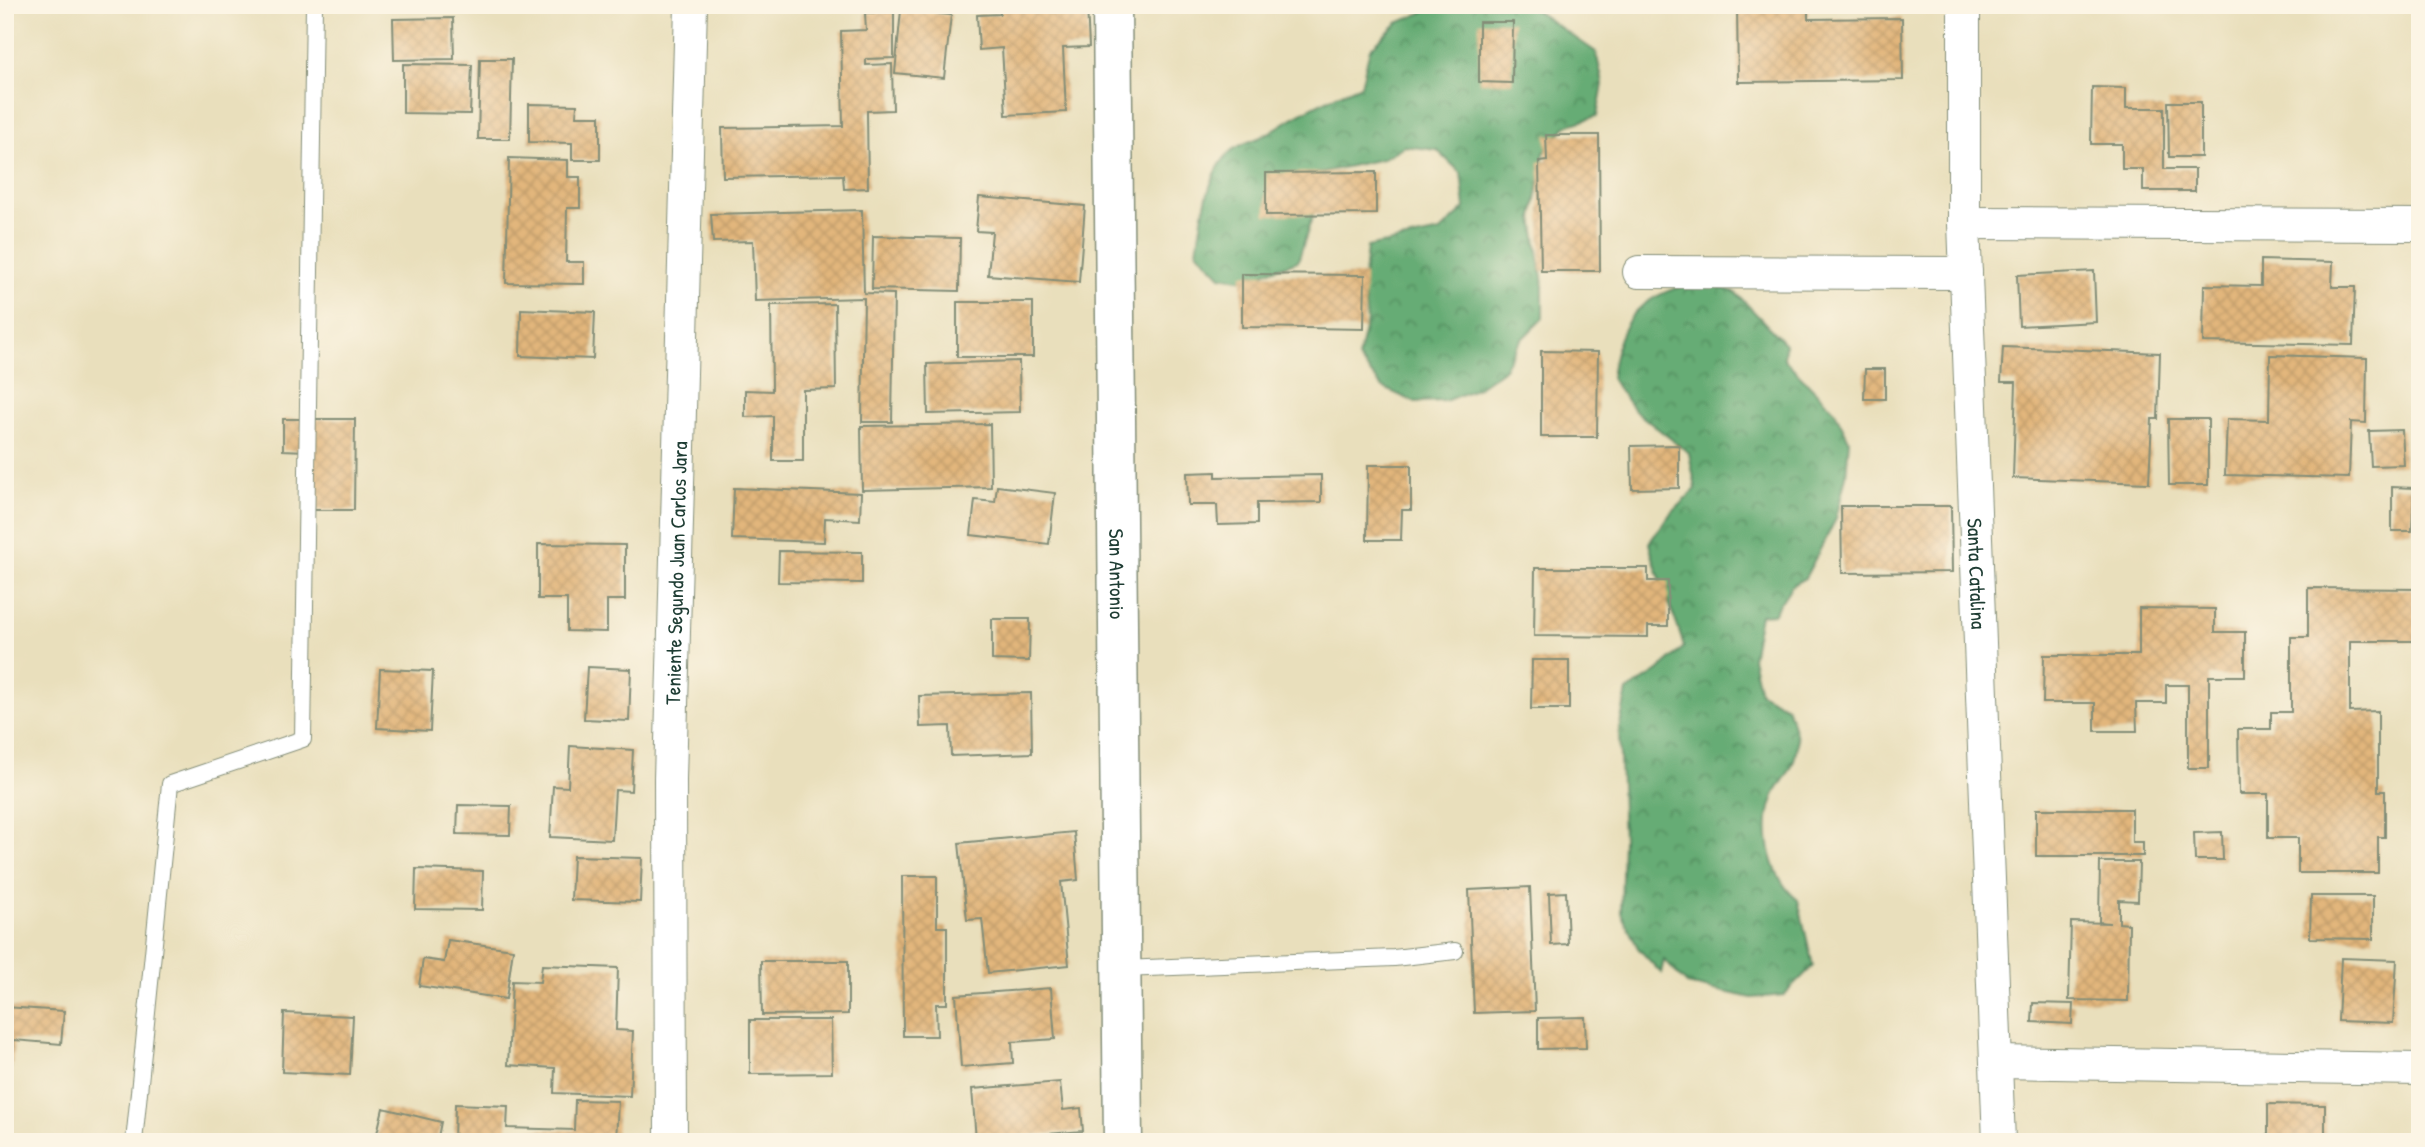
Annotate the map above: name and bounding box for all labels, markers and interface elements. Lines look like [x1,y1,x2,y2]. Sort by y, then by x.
street label: Teniente Segundo Juan Carlos Jara [658,441,694,705]
street label: Santa Catalina [1961,518,1994,630]
street label: San Antonio [1103,529,1132,619]

